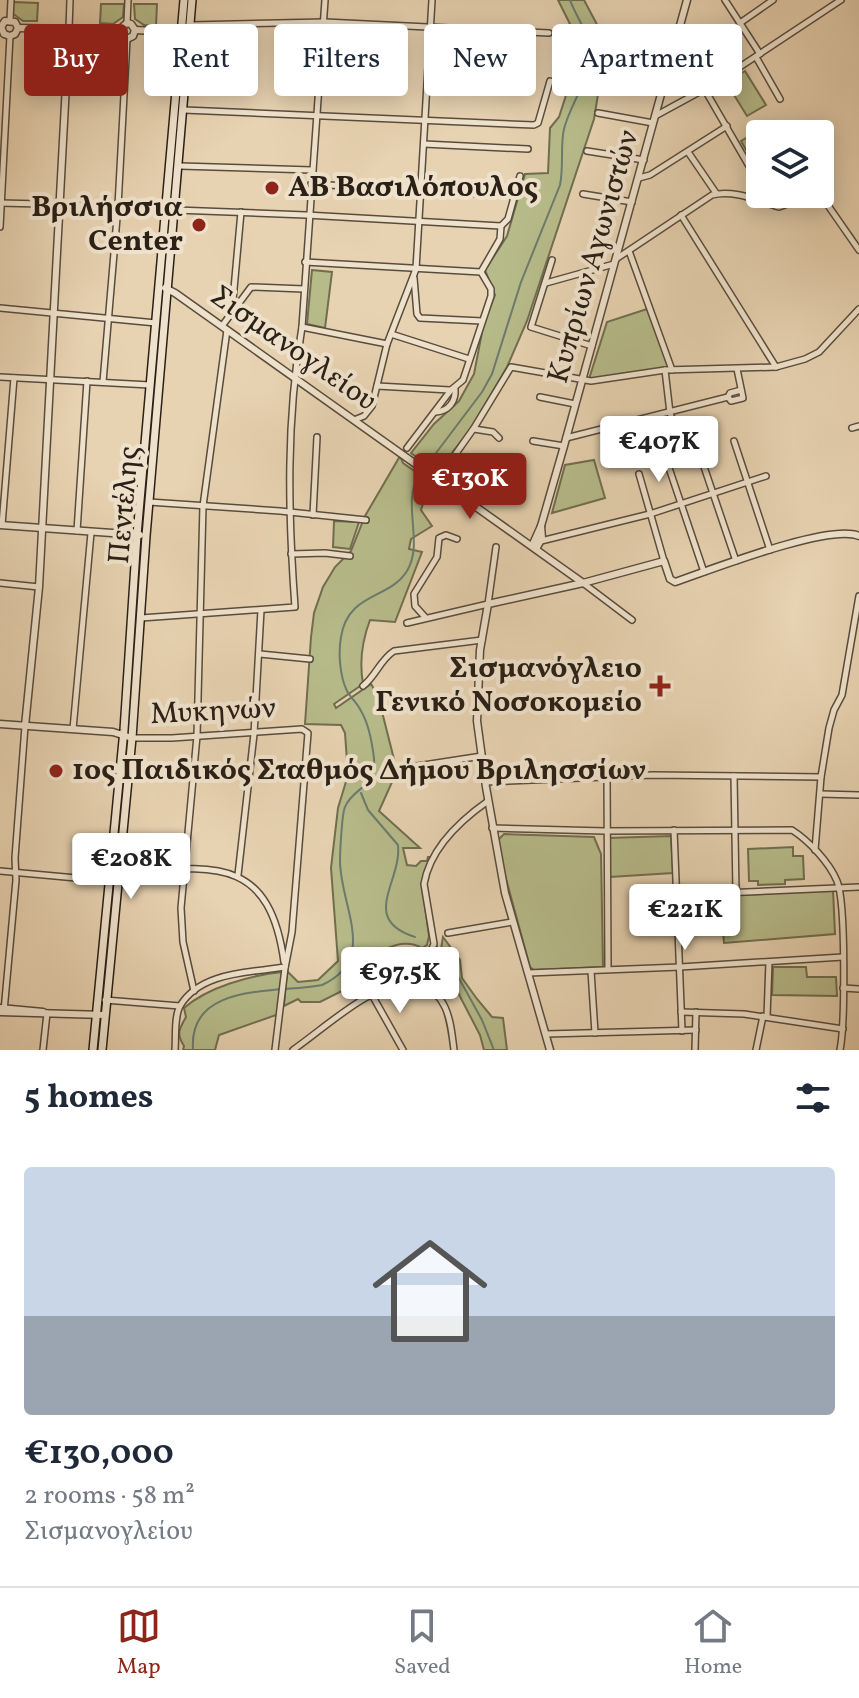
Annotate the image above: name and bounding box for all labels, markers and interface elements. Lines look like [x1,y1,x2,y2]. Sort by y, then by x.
chip: Buy [24,24,128,96]
chip: Rent [144,24,258,96]
chip: Filters [274,24,408,96]
chip: New [424,24,536,96]
chip: Apartment [552,24,742,96]
map controls [746,120,834,208]
button: layers [746,120,834,208]
street label: Κυπρίων Αγωνιστών [538,126,650,388]
place label: ΑΒ Βασιλόπουλος [288,167,538,209]
marker: ΑΒ Βασιλόπουλος [263,179,281,197]
place label: Βριλήσσια Center [31,187,183,263]
marker: Βριλήσσια Center [190,216,208,234]
street label: Σισμανογλείου [201,276,385,422]
pin: €407K [603,416,715,484]
text: €407K [618,424,700,460]
street label: Πεντέλης [99,444,151,566]
pin: €130K [414,453,526,521]
text: €130K [431,461,509,497]
place label: Σισμανόγλειο Γενικό Νοσοκομείο [375,648,642,724]
marker: Σισμανόγλειο Γενικό Νοσοκομείο [649,675,671,697]
street label: Μυκηνών [149,688,277,736]
place label: 1ος Παιδικός Σταθμός Δήμου Βριλησσίων [72,750,646,792]
marker: 1ος Παιδικός Σταθμός Δήμου Βριλησσίων [47,762,65,780]
pin: €208K [75,833,187,901]
text: €208K [90,841,172,877]
pin: €221K [629,884,741,952]
text: €221K [647,892,723,928]
pin: €97.5K [335,947,465,1015]
text: €97.5K [359,955,441,991]
text: 5 homes [24,1075,154,1122]
icon: filters [791,1076,835,1120]
icon: home [358,1219,502,1363]
text: €130,000 [24,1431,174,1478]
text: 2 rooms · 58 m² [24,1478,195,1514]
text: Σισμανογλείου [24,1514,193,1550]
tab: Map [117,1604,161,1683]
tab: Saved [394,1604,451,1683]
tab: Home [684,1604,742,1683]

